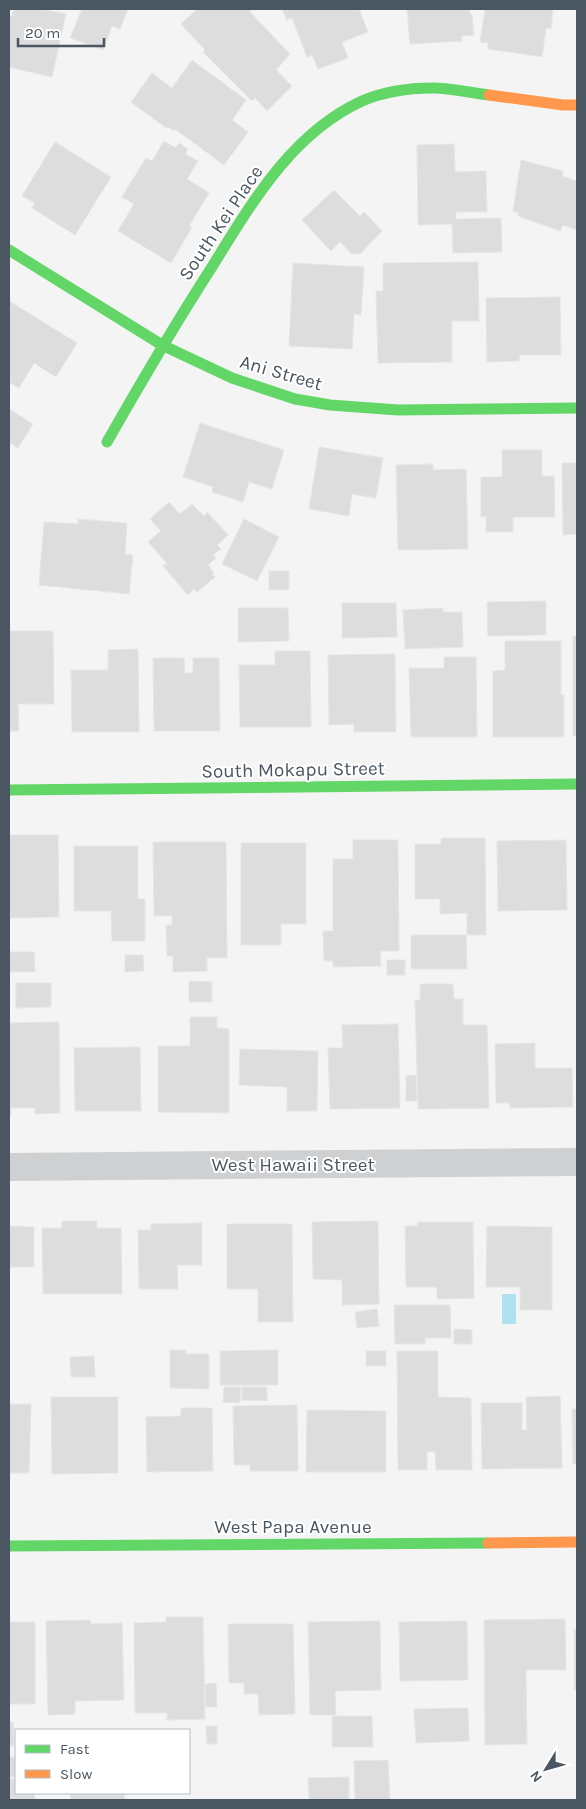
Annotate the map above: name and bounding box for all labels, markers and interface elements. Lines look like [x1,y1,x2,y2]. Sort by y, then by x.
scale bar [18,15,104,47]
text: 20 m [25,24,60,42]
street label: South Kei Place [174,161,268,285]
street label: Ani Street [237,351,325,395]
street label: South Mokapu Street [201,757,385,783]
street label: West Hawaii Street [211,1154,375,1176]
street label: West Papa Avenue [214,1516,372,1538]
legend [15,1729,190,1794]
text: Fast [60,1740,90,1758]
north arrow [521,1744,571,1794]
text: Slow [60,1765,92,1783]
text: N [526,1767,546,1786]

